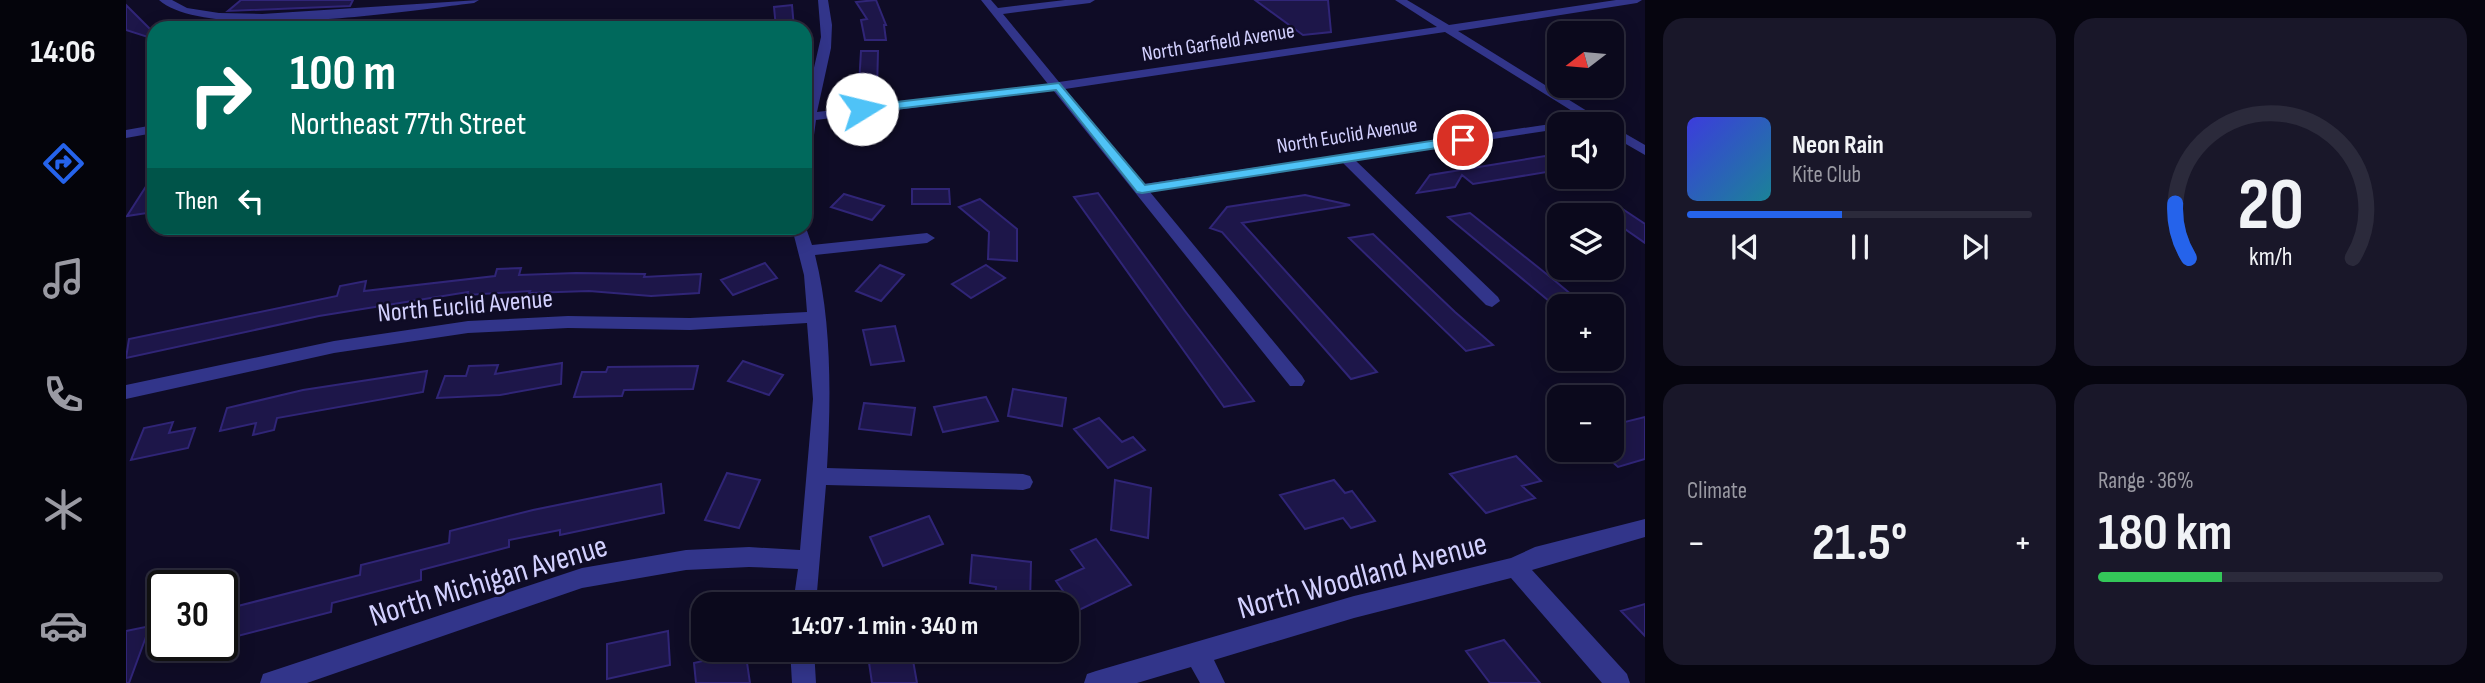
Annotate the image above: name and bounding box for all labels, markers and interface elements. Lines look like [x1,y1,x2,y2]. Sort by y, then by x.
street label: North Garfield Avenue [1140,18,1296,67]
north arrow [1547,21,1624,98]
map controls [1547,21,1624,462]
text: 14:06 [30,33,96,72]
text: 100 m [290,45,396,104]
icon: right [175,49,266,140]
position arrow [825,72,899,146]
text: Northeast 77th Street [290,105,526,144]
pin [1433,110,1493,170]
street label: North Euclid Avenue [1275,112,1419,159]
button: sound [1547,112,1624,189]
icon: arrive [1444,121,1482,159]
text: Neon Rain [1792,130,1884,161]
icon: directions [39,139,88,188]
text: Kite Club [1792,161,1861,189]
text: 20 [2237,162,2304,250]
icon: left [232,182,270,220]
text: Then [175,186,218,217]
button: layers [1547,203,1624,280]
icon: previous [1726,228,1764,266]
icon: pause [1841,228,1879,266]
icon: next [1956,228,1994,266]
text: km/h [2249,242,2292,273]
icon: music [39,254,88,303]
street label: North Euclid Avenue [376,283,554,330]
button: + [1547,294,1624,371]
icon: phone [39,370,88,419]
button: − [1547,385,1624,462]
text: Range · 36% [2098,467,2194,495]
text: Climate [1687,477,1747,505]
icon: climate [39,485,88,534]
text: 180 km [2098,502,2232,565]
text: 21.5° [1812,512,1907,575]
text: − [1687,521,1706,566]
text: + [2013,521,2032,566]
street label: North Woodland Avenue [1233,524,1491,628]
street label: North Michigan Avenue [365,527,612,636]
speed limit sign: 30 [147,570,238,661]
icon: car [39,601,88,650]
text: 14:07 · 1 min · 340 m [792,611,978,642]

